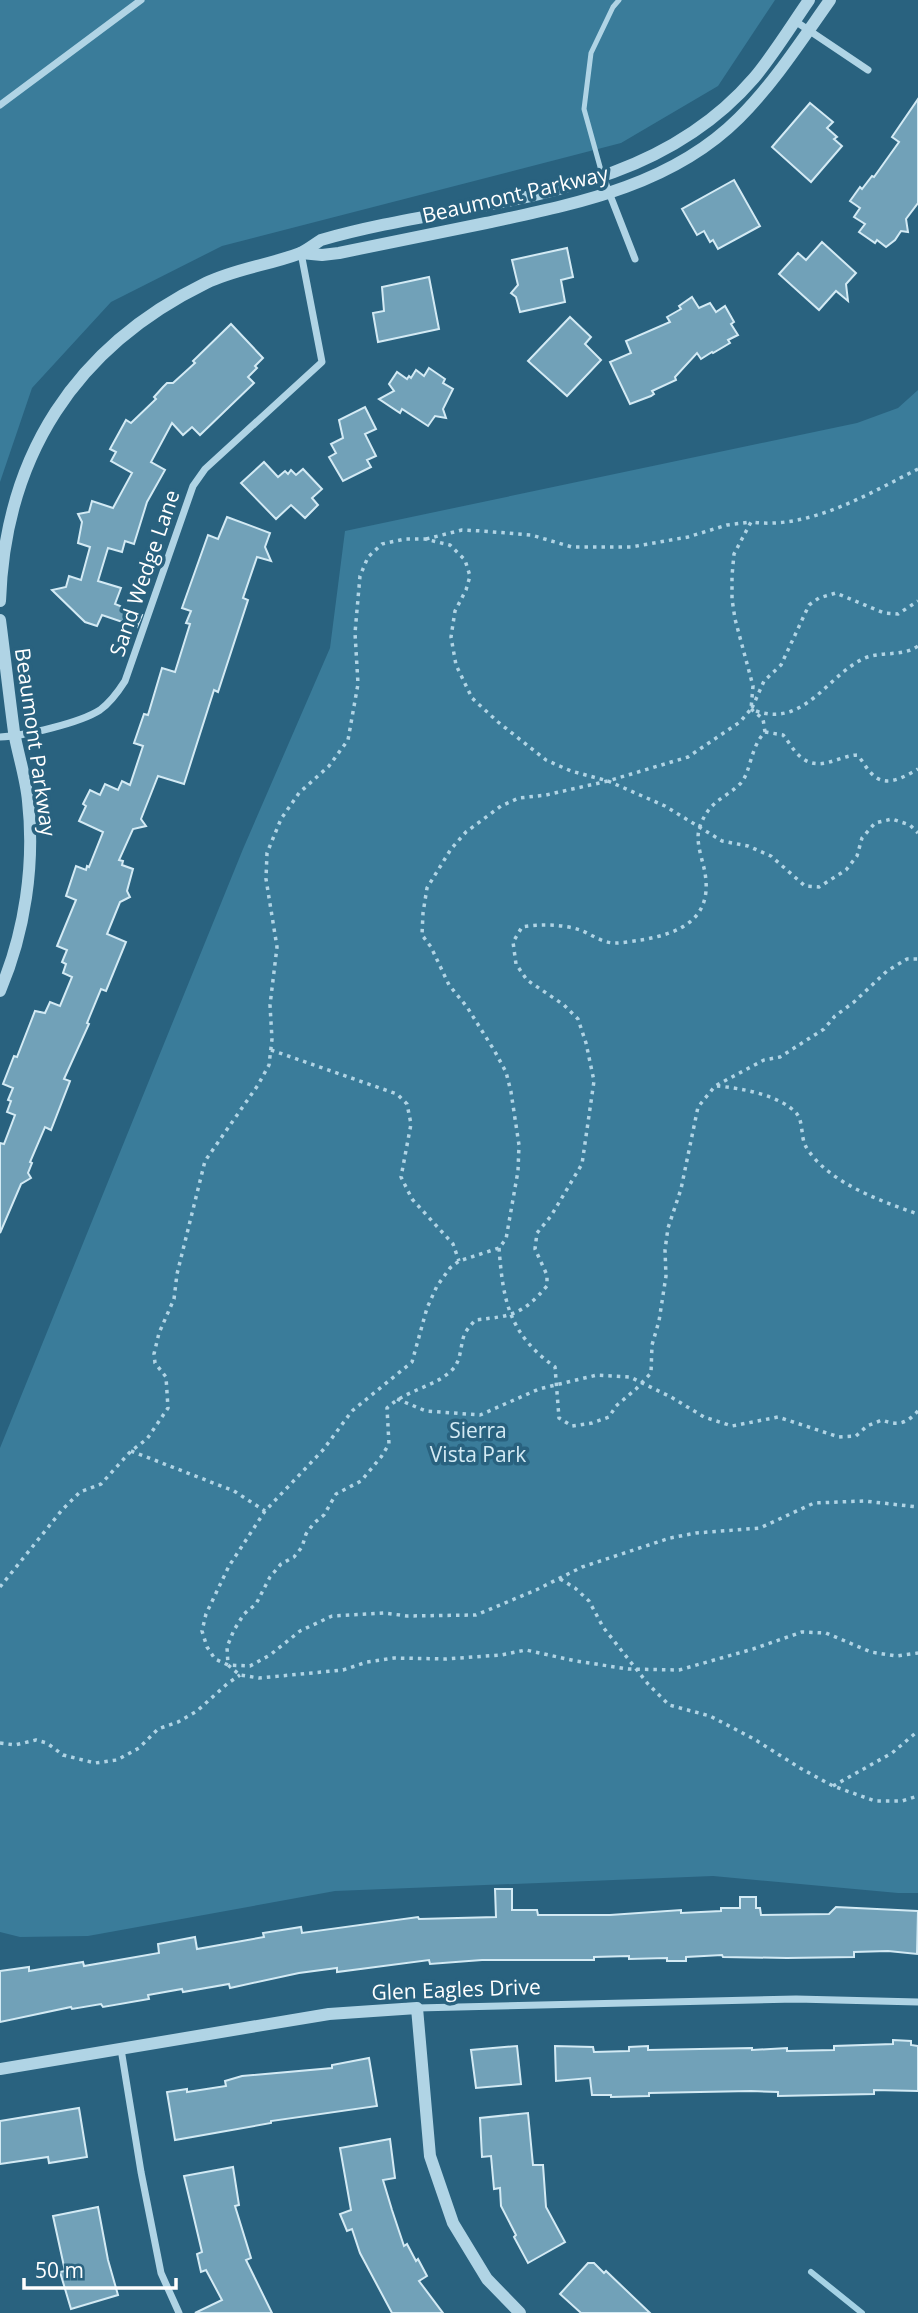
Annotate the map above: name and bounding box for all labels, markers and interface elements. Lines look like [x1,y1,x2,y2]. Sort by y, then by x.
street label: Beaumont Parkway [419,159,611,229]
street label: Sand Wedge Lane [102,486,186,660]
street label: Beaumont Parkway [9,646,63,839]
park label: Sierra Vista Park [430,1416,526,1468]
street label: Glen Eagles Drive [371,1972,541,2006]
scale bar [24,2246,177,2290]
text: 50 m [35,2256,84,2284]

